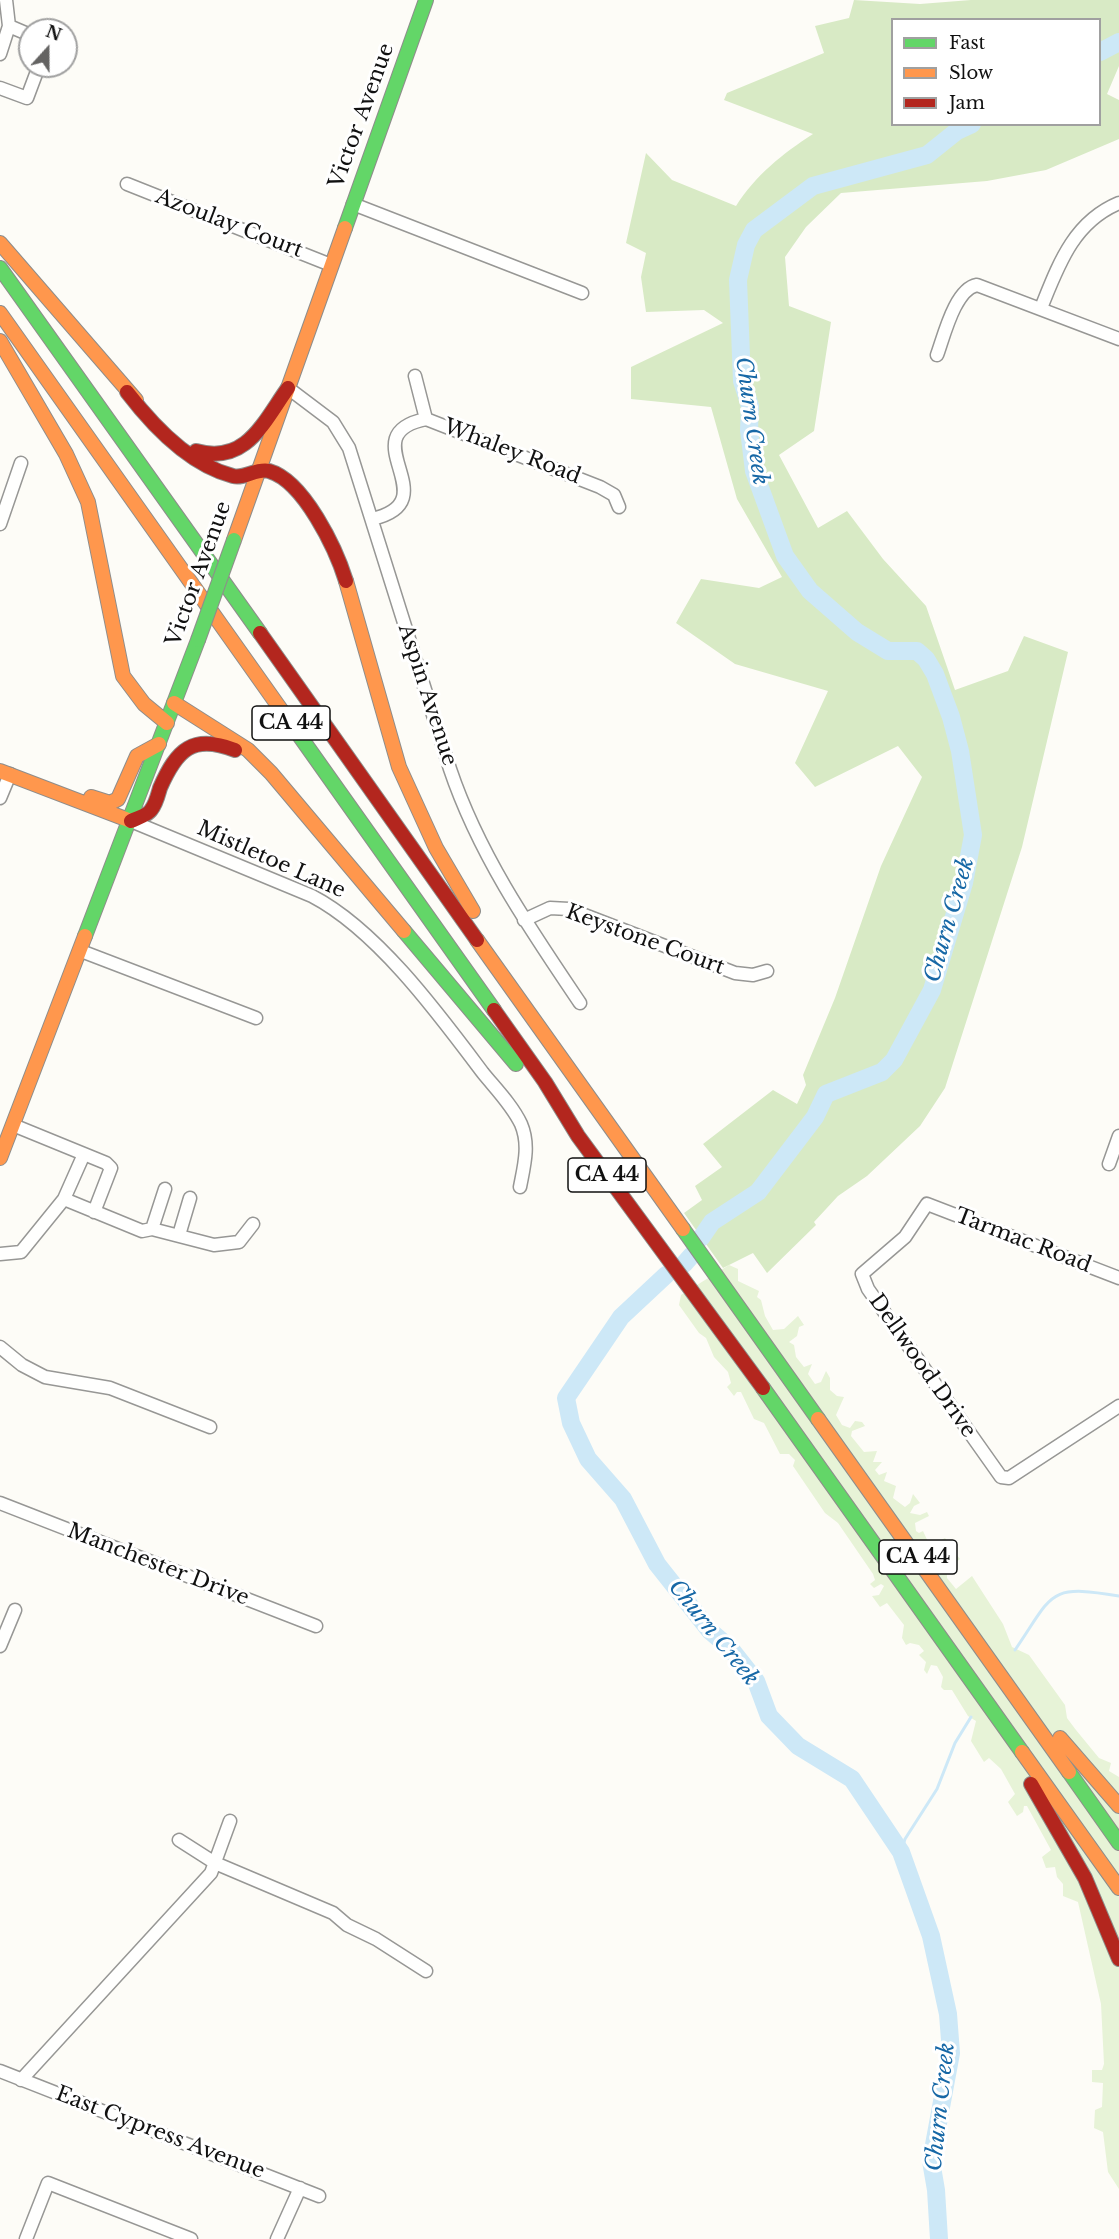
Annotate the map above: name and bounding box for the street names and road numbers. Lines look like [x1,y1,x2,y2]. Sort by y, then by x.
street label: Victor Avenue [324,40,400,192]
street label: Azoulay Court [152,184,306,264]
street label: Whaley Road [440,414,584,490]
street label: Victor Avenue [161,498,237,650]
street label: Aspin Avenue [392,621,462,769]
road number: CA 44 [252,706,330,740]
street label: Mistletoe Lane [193,816,349,904]
street label: Keystone Court [562,900,728,980]
road number: CA 44 [568,1158,646,1192]
street label: Tarmac Road [951,1203,1095,1279]
street label: Dellwood Drive [863,1289,981,1443]
street label: Manchester Drive [64,1519,252,1611]
road number: CA 44 [879,1540,957,1574]
street label: East Cypress Avenue [52,2081,268,2185]

